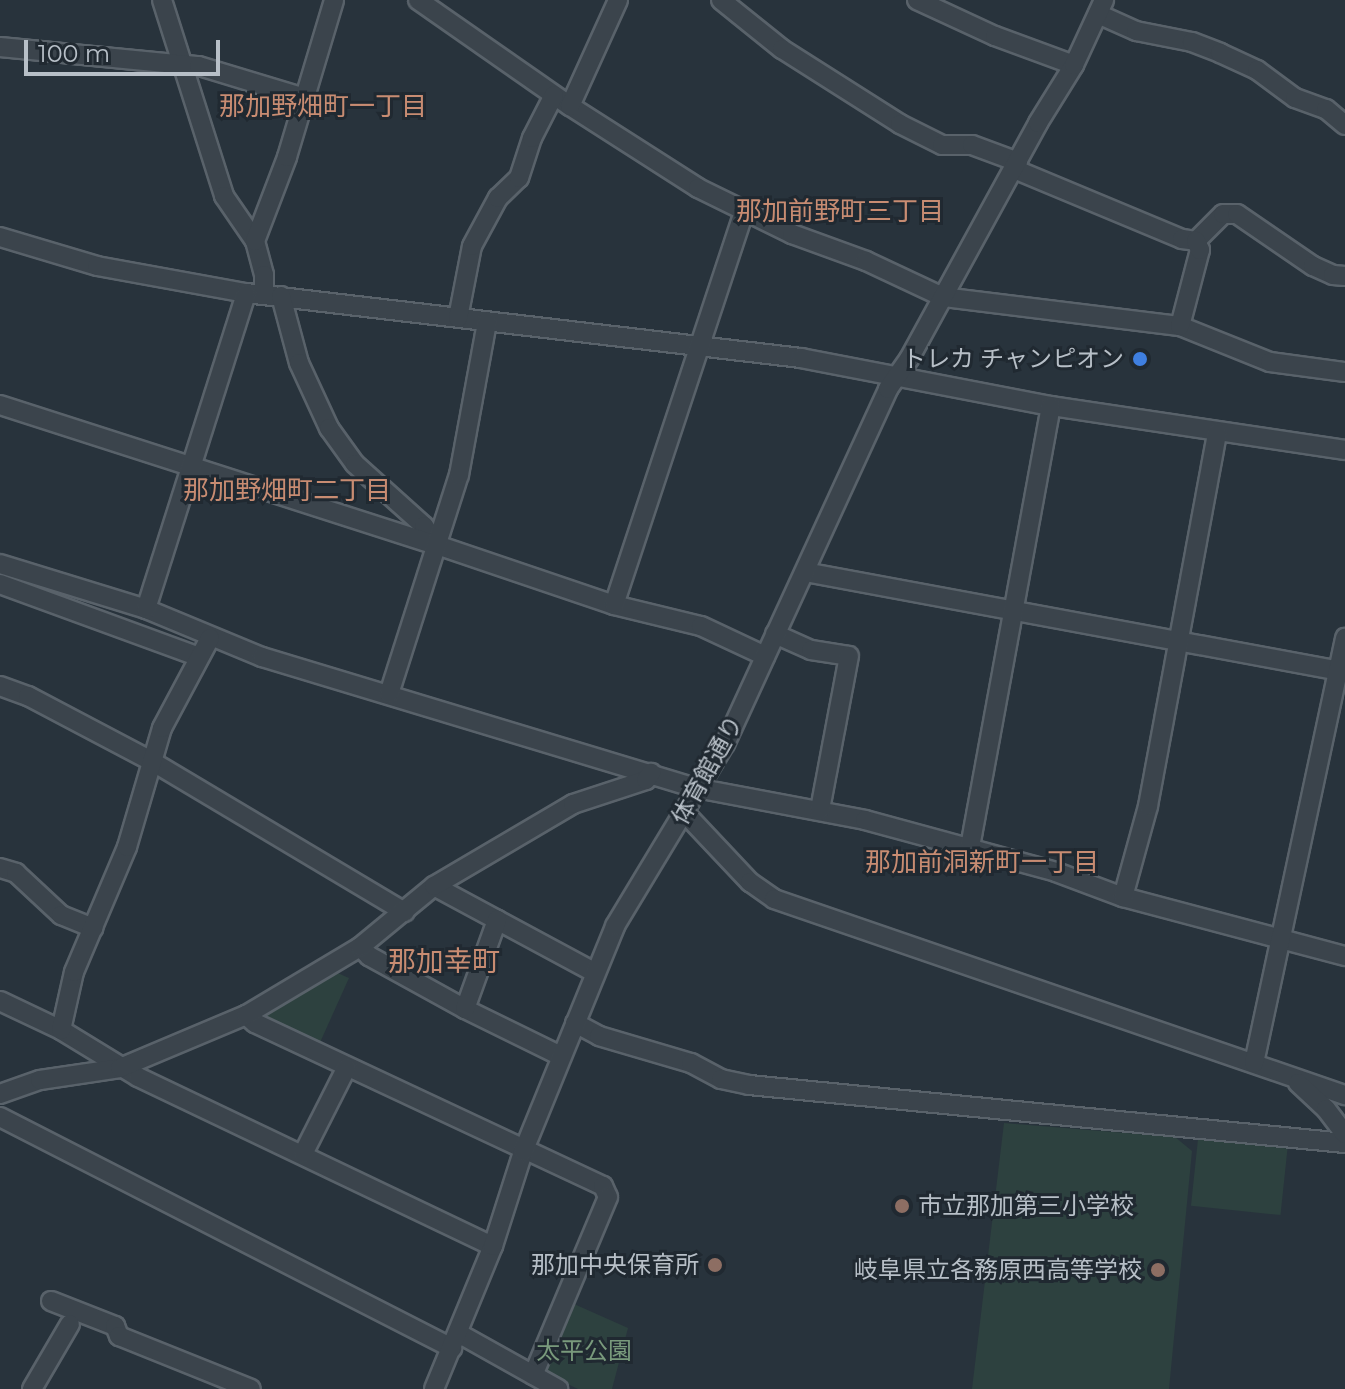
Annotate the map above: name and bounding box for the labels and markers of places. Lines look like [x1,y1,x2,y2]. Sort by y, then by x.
place label: トレカ チャンピオン [902,345,1124,373]
marker: トレカ チャンピオン [1131,350,1149,368]
place label: 市立那加第三小学校 [918,1192,1134,1220]
marker: 市立那加第三小学校 [893,1197,911,1215]
place label: 那加中央保育所 [531,1251,699,1279]
marker: 那加中央保育所 [706,1256,724,1274]
place label: 岐阜県立各務原西高等学校 [854,1256,1142,1284]
marker: 岐阜県立各務原西高等学校 [1149,1261,1167,1279]

